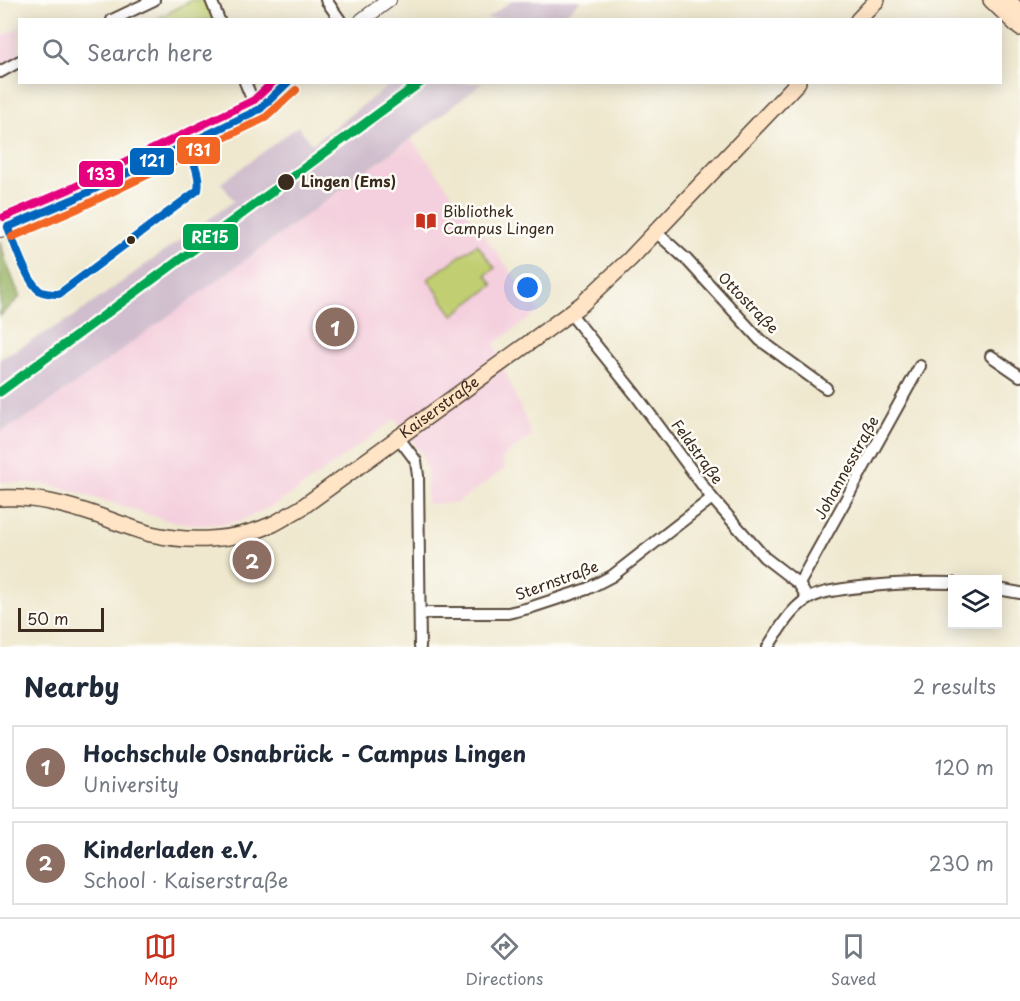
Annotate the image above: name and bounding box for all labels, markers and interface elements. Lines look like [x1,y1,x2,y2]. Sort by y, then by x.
search box [18,18,1002,84]
icon: search [39,35,72,68]
text: Search here [87,35,213,68]
line badge: 131 [176,136,221,165]
text: 131 [186,137,211,161]
line badge: 121 [129,147,175,176]
text: 121 [139,148,165,172]
line badge: 133 [78,160,124,188]
text: 133 [87,161,116,185]
place label: Lingen (Ems) [301,169,396,192]
marker: Lingen (Ems) [276,172,296,192]
place label: Bibliothek Campus Lingen [443,199,554,239]
library icon: Bibliothek Campus Lingen [414,209,438,233]
line badge: RE15 [182,223,239,251]
text: RE15 [191,224,229,248]
unlabelled marker [125,234,137,246]
street label: Ottostraße [714,266,785,338]
your location [513,273,542,302]
pin: 1 [316,304,354,350]
street label: Kaiserstraße [394,370,483,443]
street label: Johannesstraße [808,411,884,523]
street label: Feldstraße [667,414,730,488]
pin: 2 [232,538,272,582]
street label: Sternstraße [512,554,601,605]
map controls [948,575,1002,629]
button: layers [948,575,1002,629]
scale bar [18,605,104,632]
text: 50 m [27,606,68,630]
text: Nearby [24,667,119,706]
text: 2 results [913,671,996,701]
text: Hochschule Osnabrück - Campus Lingen [83,736,526,769]
text: 1 [41,752,50,782]
text: 120 m [935,752,994,782]
text: University [83,769,179,799]
text: Kinderladen e.V. [83,832,258,865]
text: 2 [38,848,53,878]
text: 230 m [929,848,994,878]
text: School · Kaiserstraße [83,865,288,895]
tab: Map [144,930,178,990]
tab: Directions [465,930,543,990]
tab: Saved [831,930,876,990]

